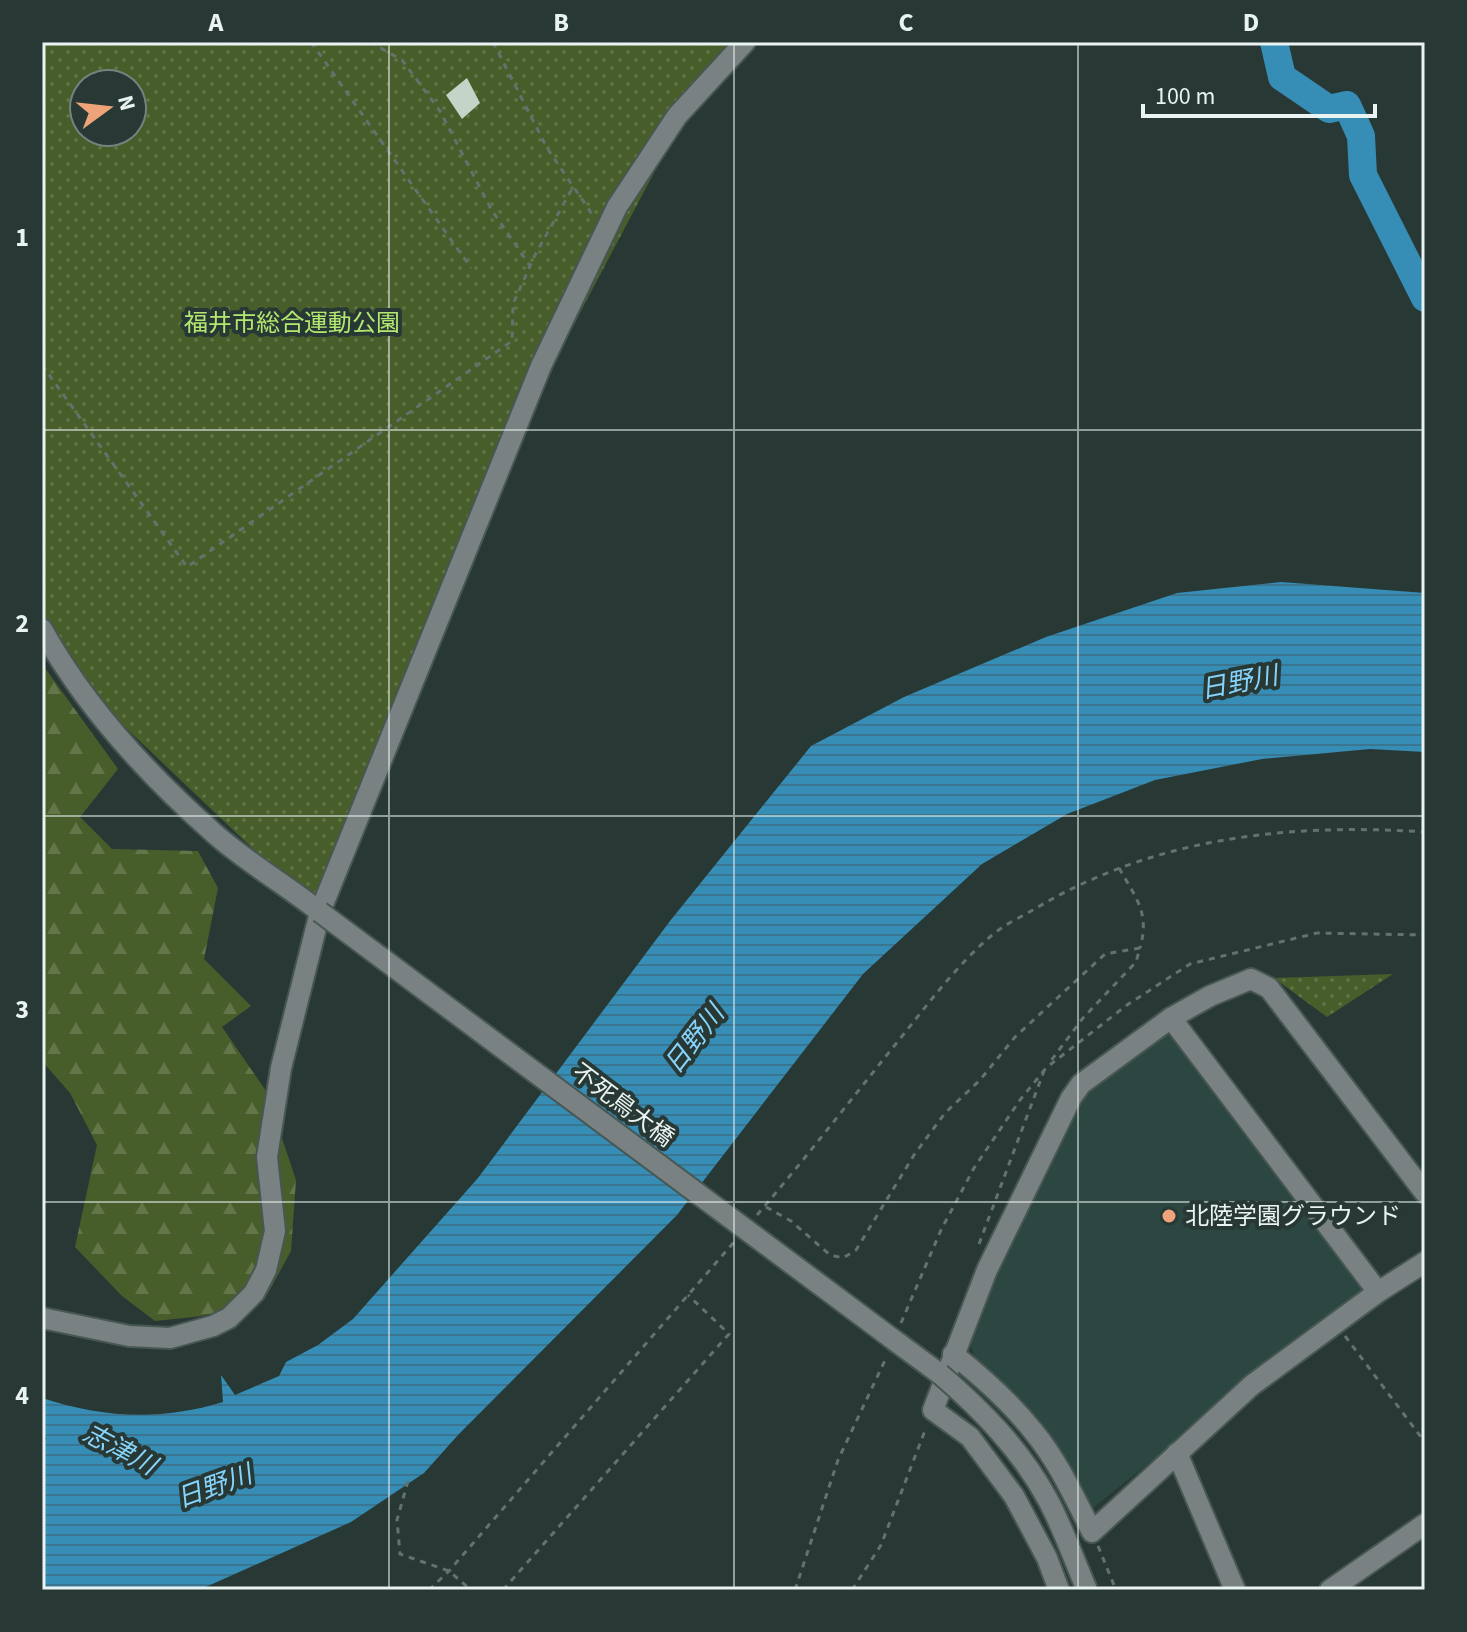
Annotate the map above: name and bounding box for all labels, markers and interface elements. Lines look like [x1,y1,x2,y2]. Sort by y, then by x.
text: A [208,4,225,41]
text: B [553,4,569,41]
text: C [898,4,914,41]
text: D [1243,4,1259,41]
north arrow [68,68,148,148]
scale bar [1143,68,1375,118]
text: 100 m [1155,79,1215,114]
text: N [109,92,144,114]
text: 1 [15,219,29,256]
park label: 福井市総合運動公園 [184,306,400,341]
text: 2 [15,605,29,642]
water label: 日野川 [1197,656,1284,708]
text: 3 [15,991,29,1028]
water label: 日野川 [656,995,735,1081]
street label: 不死鳥大橋 [564,1055,681,1155]
place label: 北陸学園グラウンド [1185,1199,1401,1234]
marker: 北陸学園グラウンド [1160,1207,1178,1225]
text: 4 [15,1377,29,1414]
water label: 志津川 [77,1415,166,1485]
water label: 日野川 [171,1455,260,1517]

